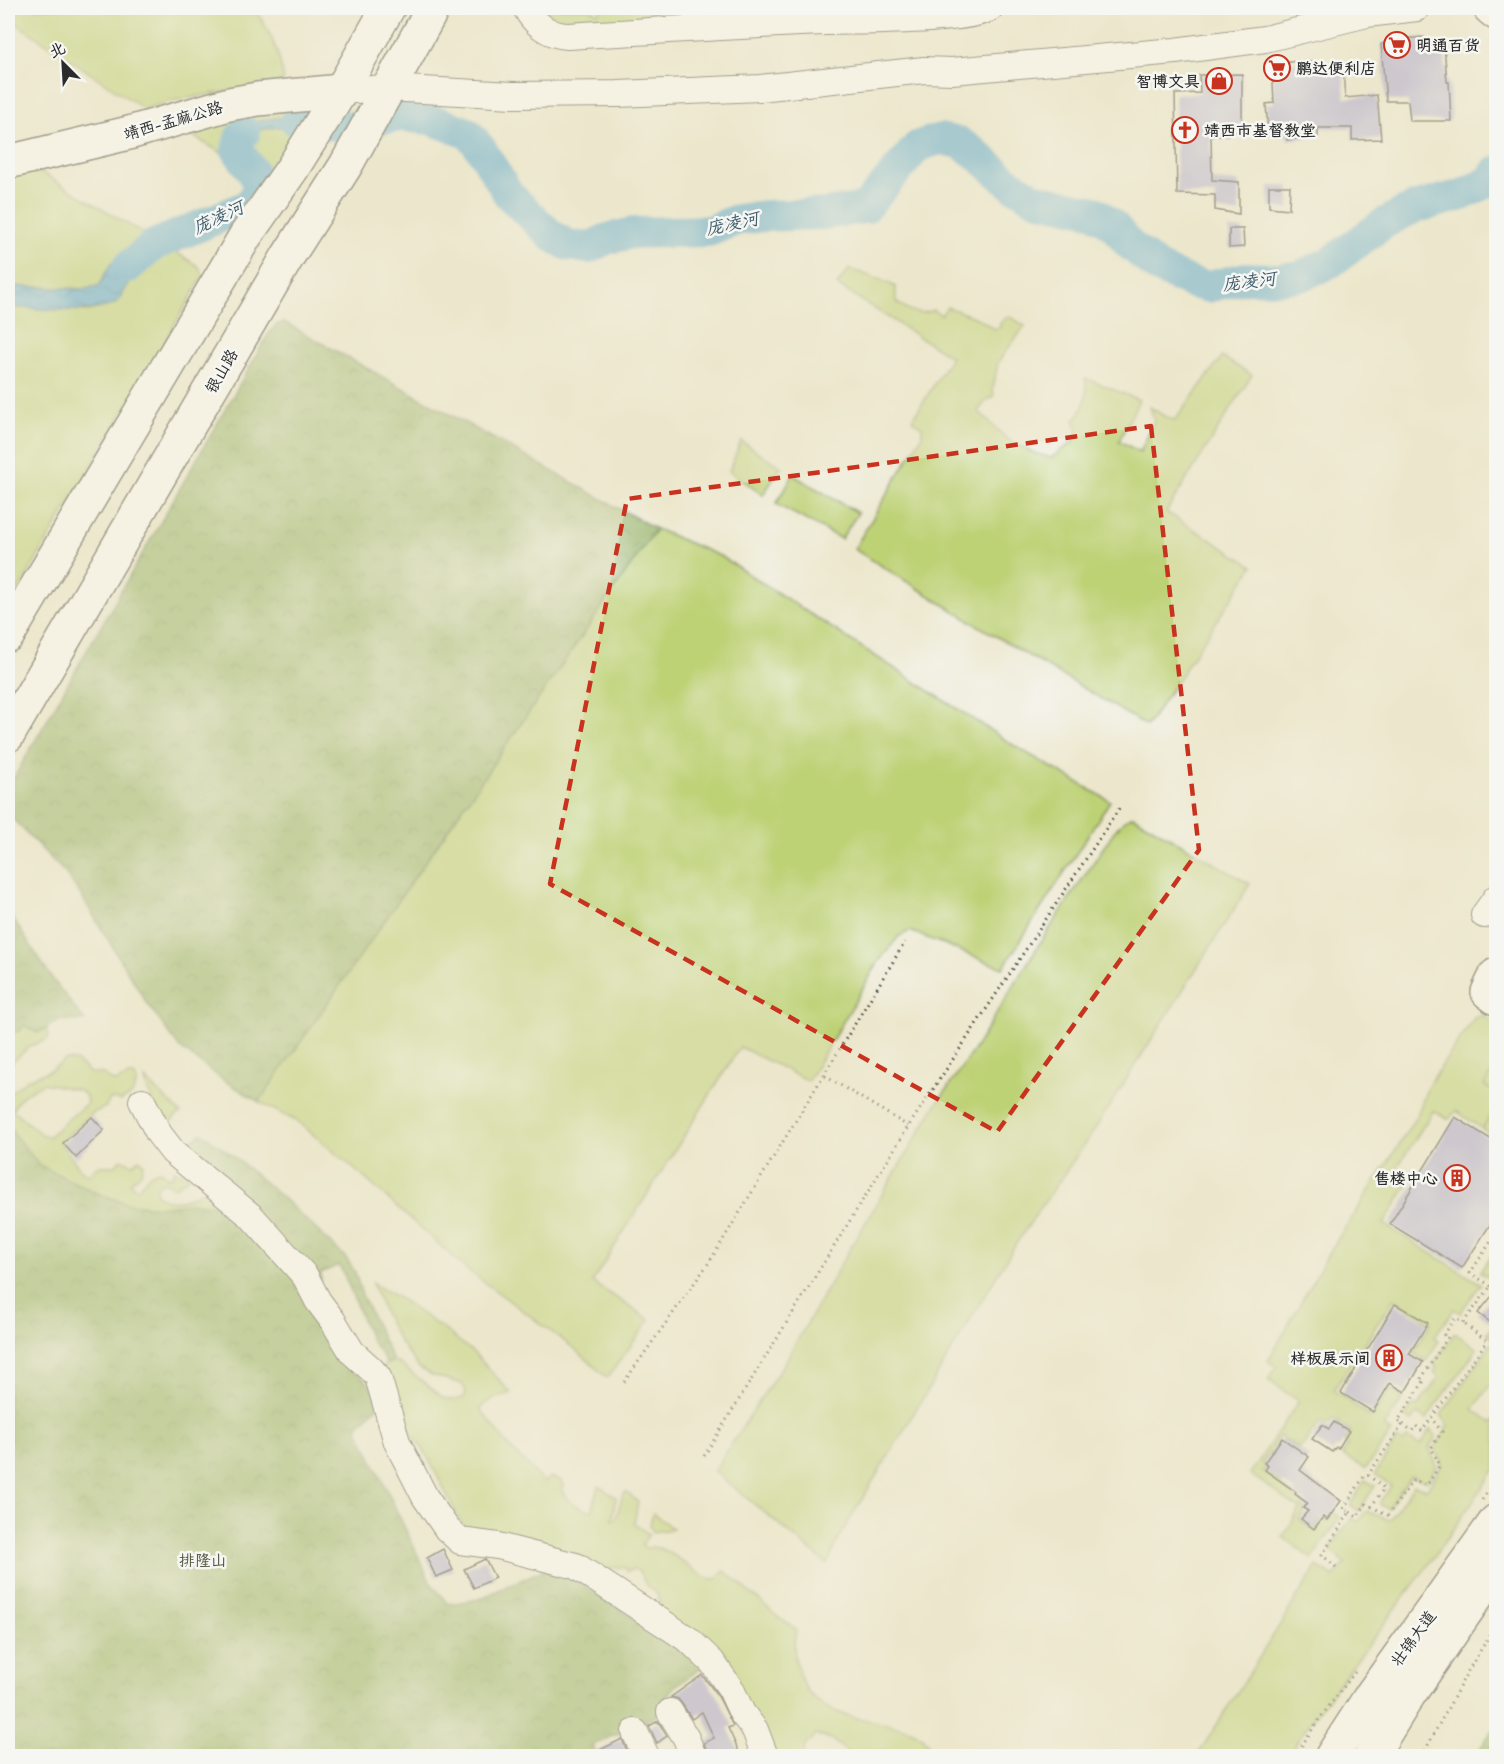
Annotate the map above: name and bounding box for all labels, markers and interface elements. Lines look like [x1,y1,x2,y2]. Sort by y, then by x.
supermarket icon: 明通百货 [1382,30,1412,60]
north arrow [33,33,93,93]
place label: 明通百货 [1416,34,1480,56]
text: 北 [45,36,69,63]
supermarket icon: 鹏达便利店 [1262,53,1292,83]
place label: 鹏达便利店 [1296,57,1376,79]
shop icon: 智博文具 [1204,66,1234,96]
place label: 智博文具 [1136,70,1200,92]
street label: 靖西-孟麻公路 [121,95,225,145]
church icon: 靖西市基督教堂 [1170,115,1200,145]
place label: 靖西市基督教堂 [1204,119,1316,141]
water label: 庞凌河 [188,193,250,240]
water label: 庞凌河 [703,205,764,241]
water label: 庞凌河 [1221,265,1280,297]
street label: 银山路 [199,345,243,397]
building icon: 售楼中心 [1442,1163,1472,1193]
place label: 售楼中心 [1374,1167,1438,1189]
building icon: 样板展示间 [1374,1343,1404,1373]
place label: 样板展示间 [1290,1347,1370,1369]
park label: 排隆山 [179,1549,227,1571]
street label: 壮锦大道 [1385,1606,1441,1670]

